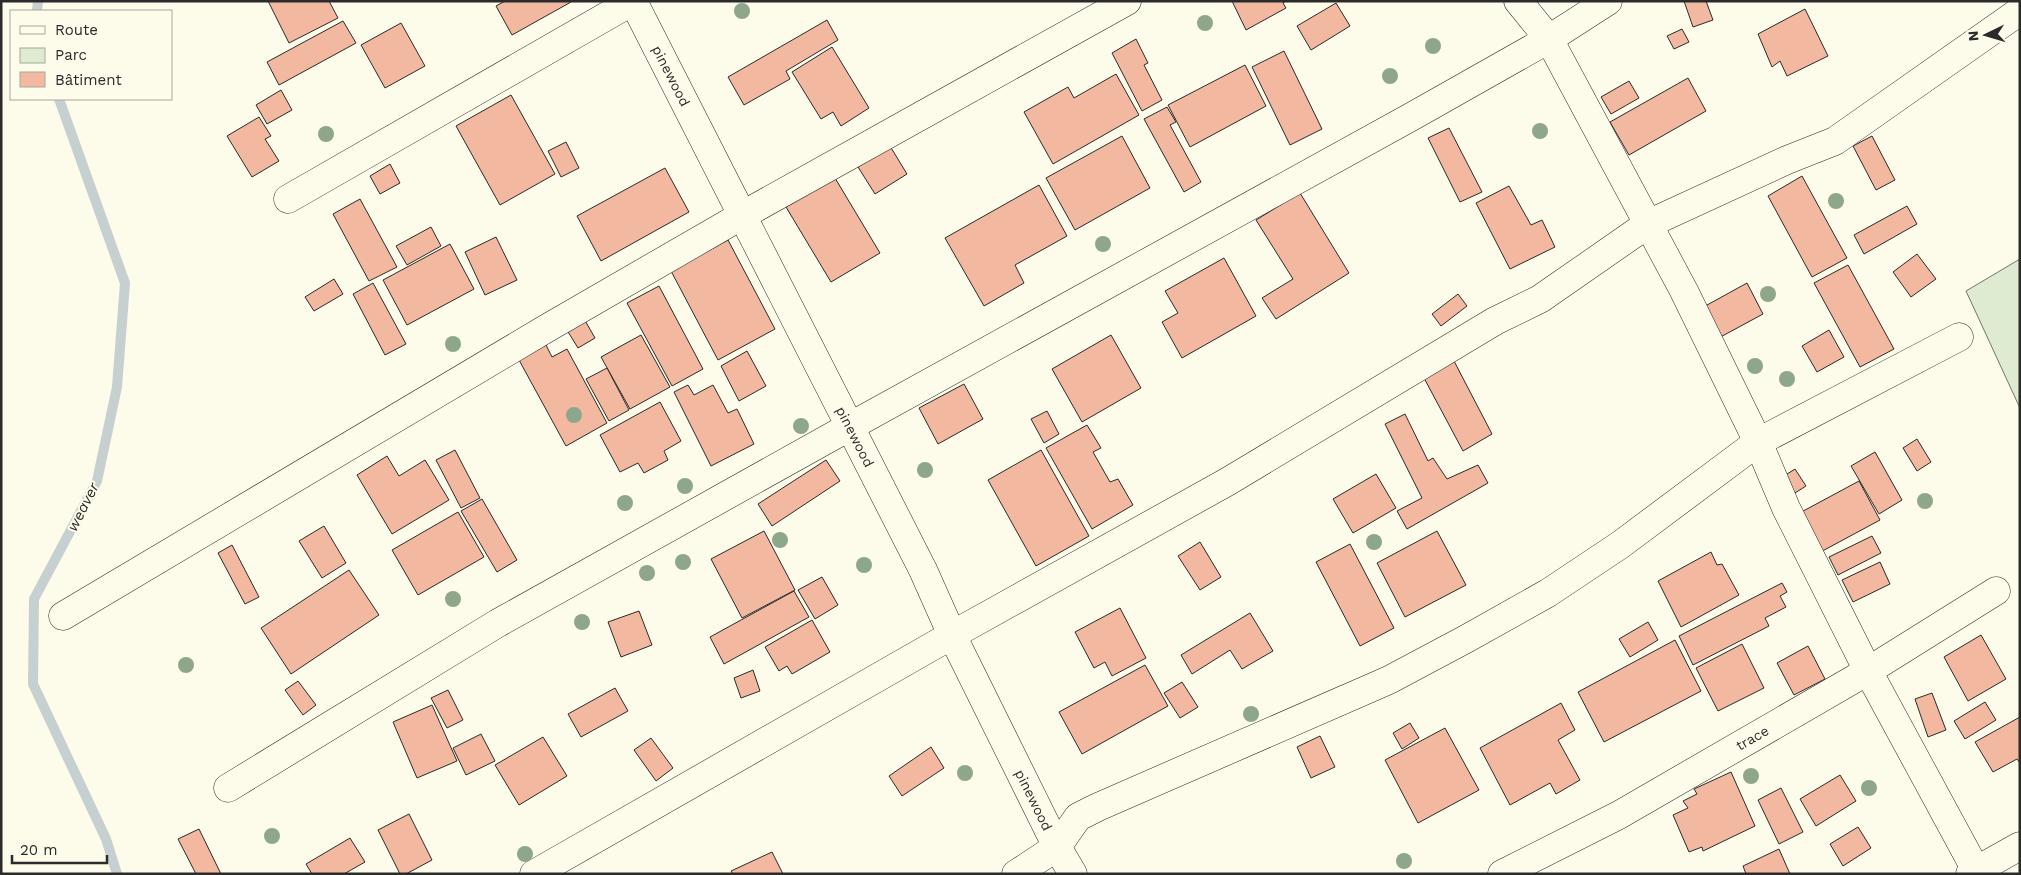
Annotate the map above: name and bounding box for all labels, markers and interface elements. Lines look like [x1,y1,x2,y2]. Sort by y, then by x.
legend [10,10,172,100]
north arrow [1961,10,2011,60]
text: Route [55,21,98,39]
text: N [1965,30,1981,42]
street label: pinewood [649,43,693,109]
text: Parc [55,46,87,64]
text: Bâtiment [55,71,122,89]
street label: pinewood [833,404,877,470]
water label: weaver [63,479,103,534]
street label: trace [1733,722,1772,754]
street label: pinewood [1012,767,1056,833]
scale bar [12,832,108,864]
text: 20 m [20,841,58,859]

